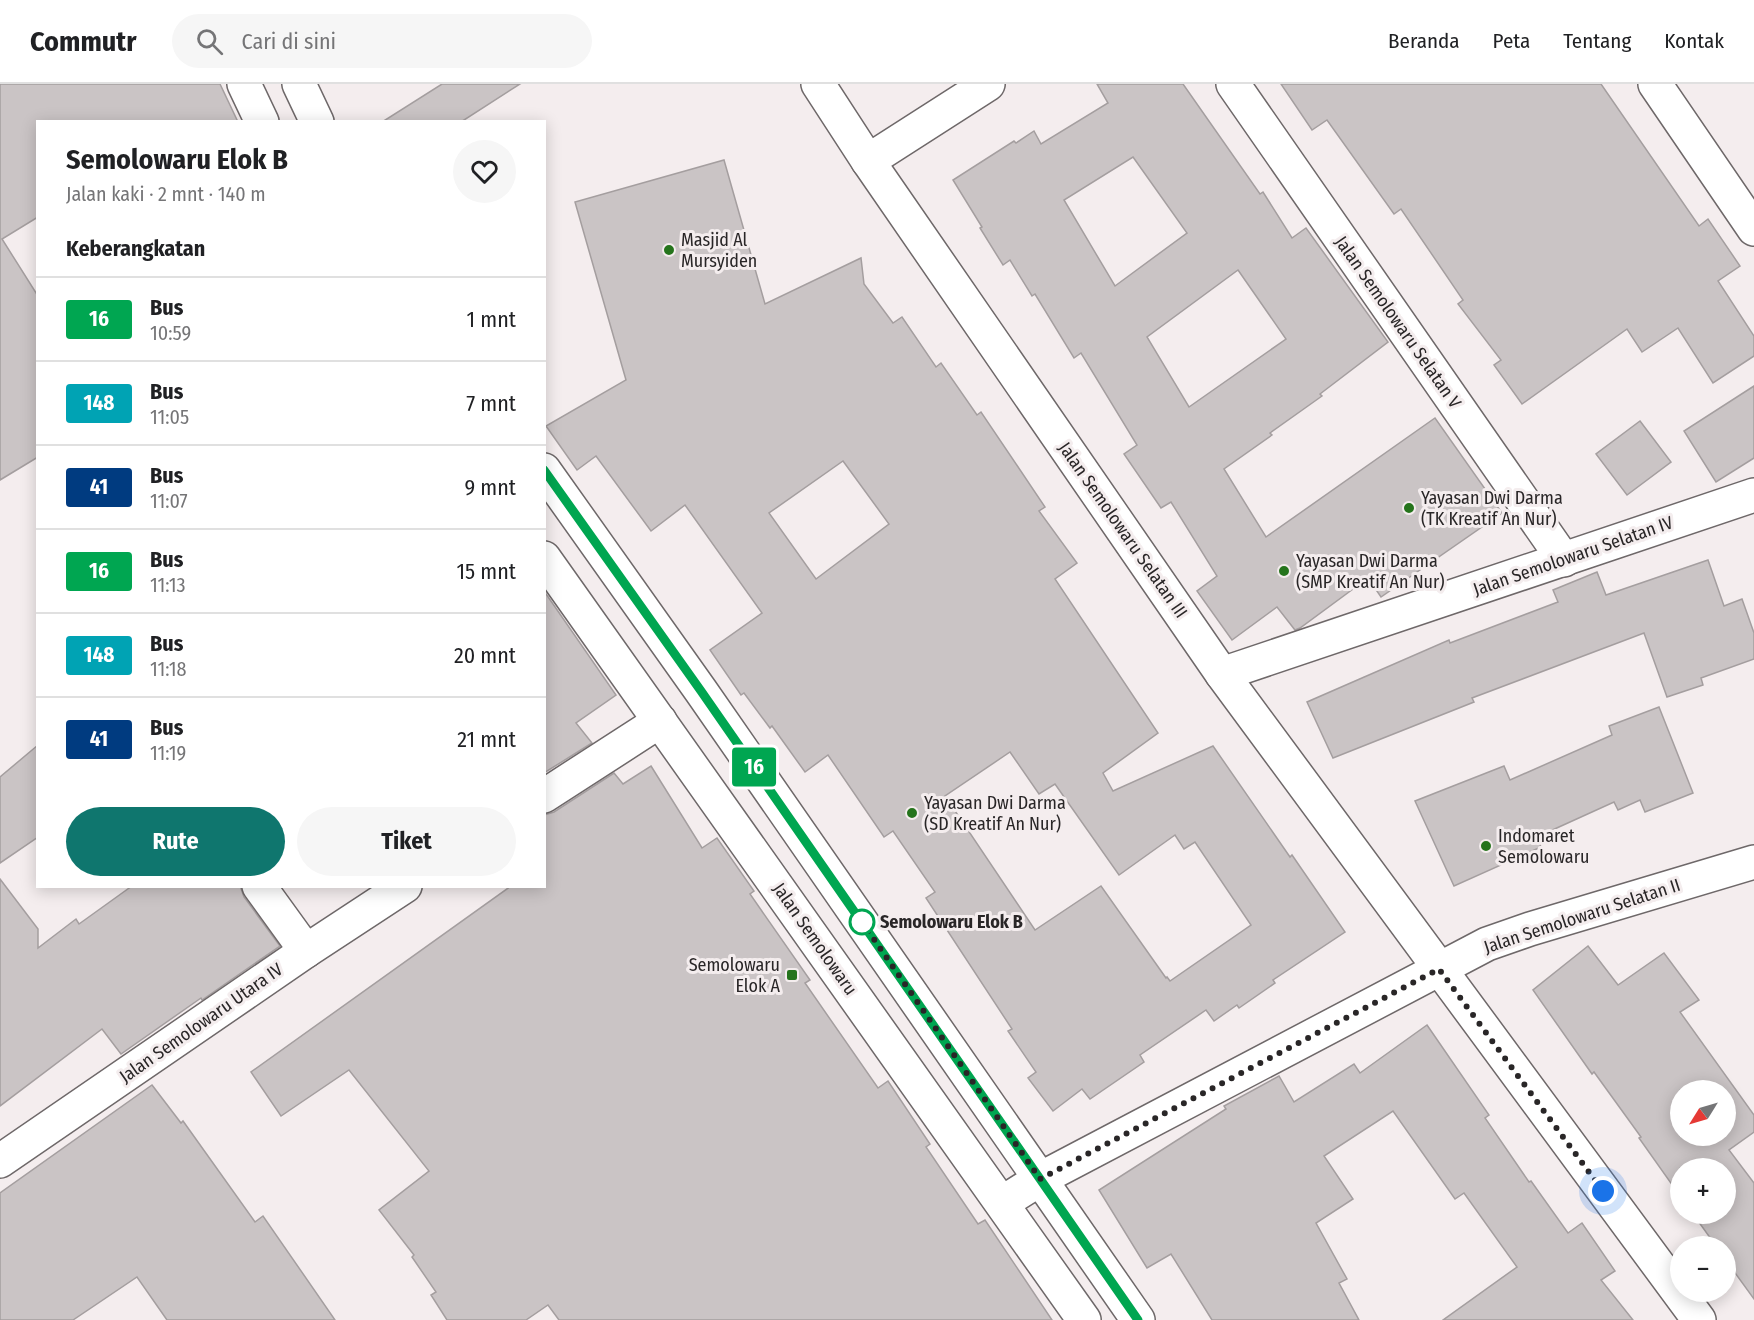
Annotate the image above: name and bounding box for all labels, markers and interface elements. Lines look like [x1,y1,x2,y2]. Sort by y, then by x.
search box [172,14,592,68]
text: Commutr [30,25,136,58]
icon: search [193,25,226,58]
text: Cari di sini [241,28,336,55]
text: Beranda [1388,28,1460,54]
text: Peta [1493,28,1530,54]
text: Tentang [1563,28,1631,54]
text: Kontak [1664,28,1724,54]
button: heart [453,140,516,203]
text: Semolowaru Elok B [66,143,288,176]
text: Jalan kaki · 2 mnt · 140 m [66,182,266,206]
place label: Masjid Al Mursyiden [681,229,757,272]
street label: Jalan Semolowaru Selatan V [1330,232,1466,413]
text: Keberangkatan [66,235,205,262]
marker: Masjid Al Mursyiden [662,243,676,257]
text: Bus [150,294,183,321]
text: 16 [89,306,109,332]
text: 1 mnt [467,306,516,333]
text: 10:59 [150,321,191,345]
text: Bus [150,378,183,405]
text: 148 [84,390,114,416]
text: 7 mnt [466,390,516,417]
text: 11:05 [150,405,189,429]
street label: Jalan Semolowaru Selatan III [1054,438,1192,622]
text: Bus [150,462,183,489]
text: 41 [90,474,108,500]
text: 9 mnt [464,474,516,501]
place label: Yayasan Dwi Darma (TK Kreatif An Nur) [1421,487,1563,530]
text: 11:07 [150,489,188,513]
marker: Yayasan Dwi Darma (TK Kreatif An Nur) [1402,501,1416,515]
street label: Jalan Semolowaru Selatan IV [1470,511,1677,601]
text: Bus [150,546,183,573]
place label: Yayasan Dwi Darma (SMP Kreatif An Nur) [1296,550,1445,593]
text: 16 [89,558,109,584]
text: 15 mnt [456,558,516,585]
marker: Yayasan Dwi Darma (SMP Kreatif An Nur) [1277,564,1291,578]
text: 11:13 [150,573,186,597]
text: Bus [150,630,183,657]
text: 148 [84,642,114,668]
text: 20 mnt [454,642,516,669]
text: 11:18 [150,657,187,681]
text: Bus [150,714,183,741]
text: 41 [90,726,108,752]
text: 21 mnt [457,726,516,753]
text: 11:19 [150,741,186,765]
line badge: 16 [727,748,781,786]
text: 16 [744,754,764,780]
place label: Yayasan Dwi Darma (SD Kreatif An Nur) [924,792,1066,835]
marker: Yayasan Dwi Darma (SD Kreatif An Nur) [905,806,919,820]
button: Rute [66,807,285,876]
button: Tiket [297,807,516,876]
place label: Indomaret Semolowaru [1498,825,1589,868]
marker: Indomaret Semolowaru [1479,839,1493,853]
street label: Jalan Semolowaru Selatan II [1481,874,1683,958]
street label: Jalan Semolowaru [768,879,862,999]
marker: Semolowaru Elok B [849,909,875,935]
place label: Semolowaru Elok B [880,911,1023,933]
place label: Semolowaru Elok A [689,954,781,997]
street label: Jalan Semolowaru Utara IV [115,958,288,1088]
marker: Semolowaru Elok A [785,968,799,982]
north arrow [1670,1080,1736,1146]
map controls [1670,1080,1736,1302]
button: + [1670,1158,1736,1224]
your location [1588,1176,1618,1206]
button: − [1670,1236,1736,1302]

